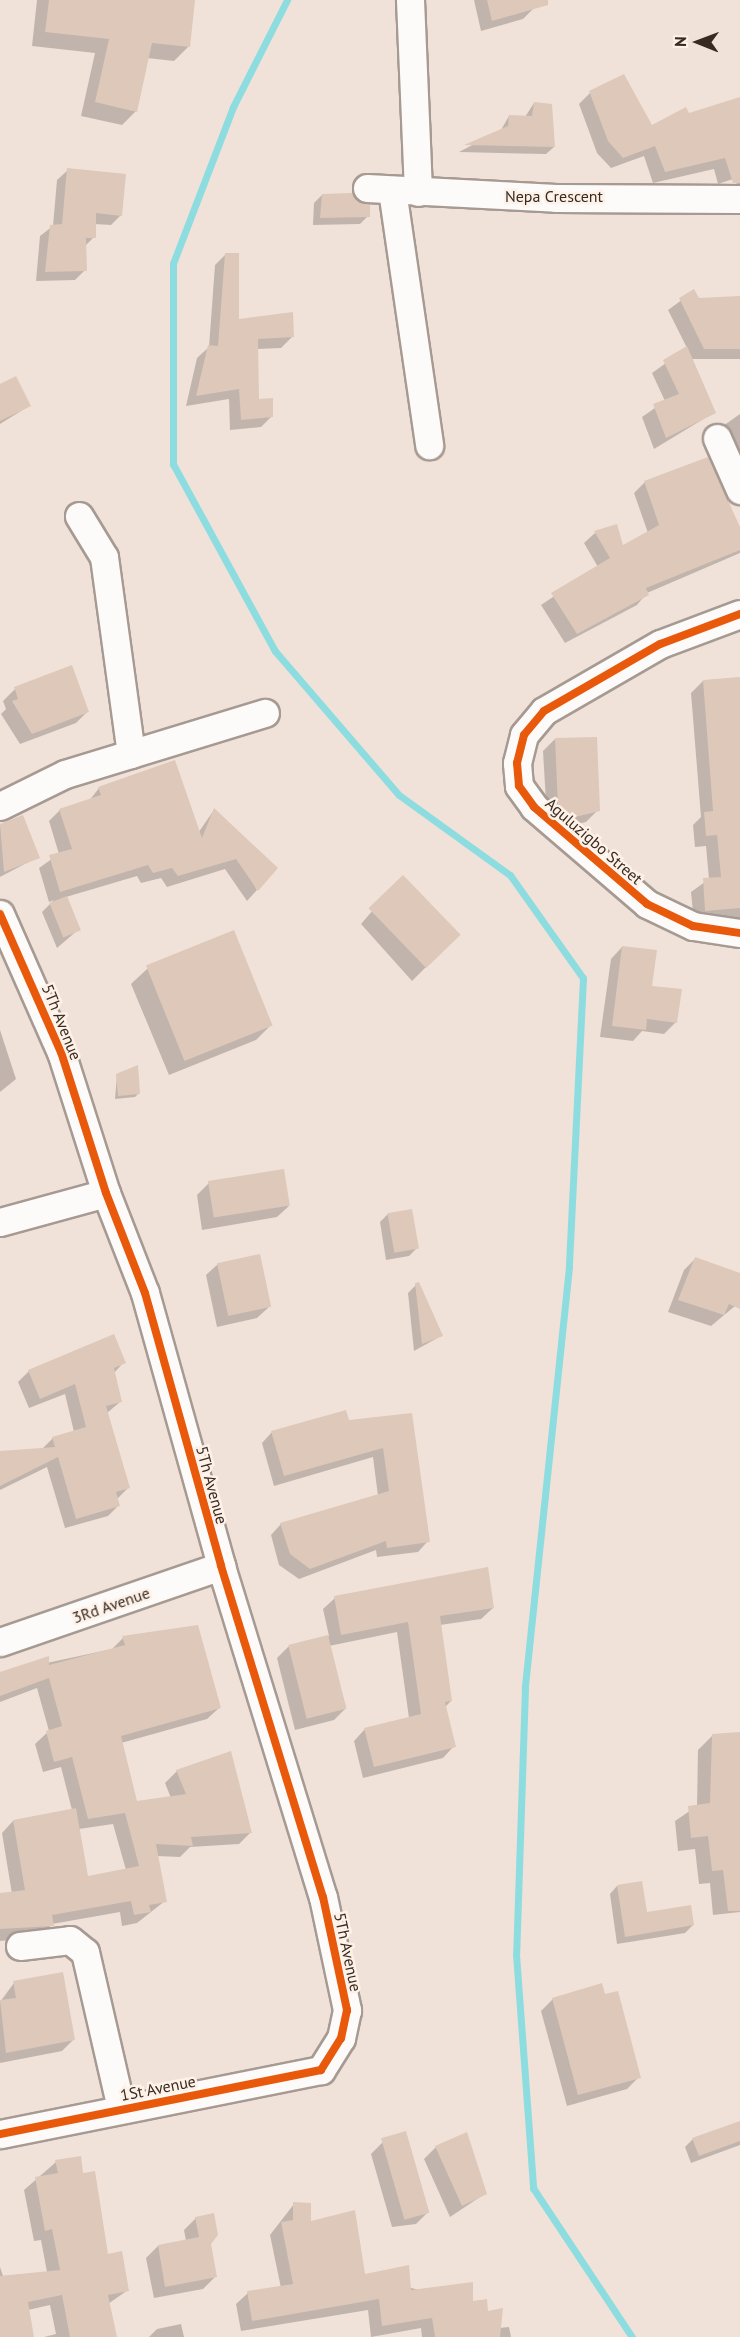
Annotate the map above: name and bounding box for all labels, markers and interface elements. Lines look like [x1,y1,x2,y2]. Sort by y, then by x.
north arrow [668,12,728,72]
text: N [670,36,690,47]
street label: Nepa Crescent [505,186,603,206]
street label: Aguluzigbo Street [542,794,646,888]
street label: 5Th Avenue [38,981,86,1063]
street label: 5Th Avenue [192,1444,232,1526]
street label: 3Rd Avenue [70,1583,152,1627]
street label: 5Th Avenue [330,1911,366,1993]
street label: 1St Avenue [118,2071,198,2105]

